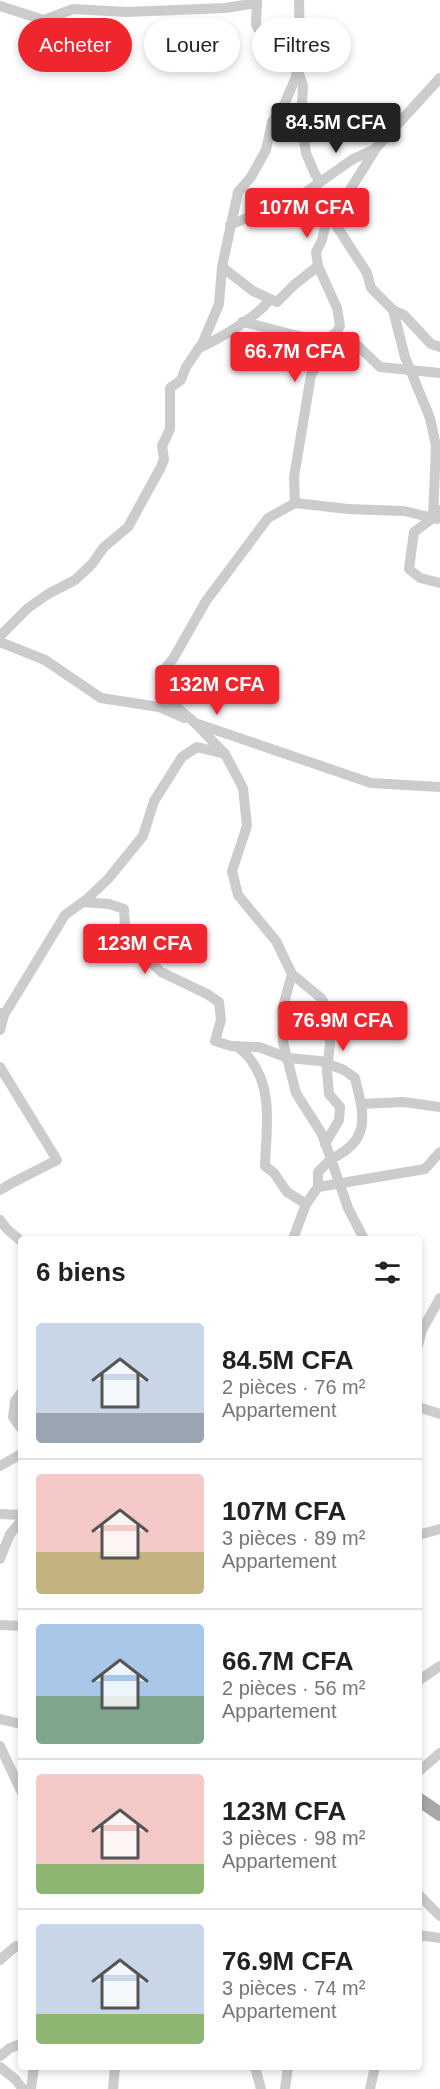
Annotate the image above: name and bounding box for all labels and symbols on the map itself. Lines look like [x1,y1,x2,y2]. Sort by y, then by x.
pin: 84.5M CFA [267,103,405,154]
pin: 107M CFA [245,188,369,239]
pin: 66.7M CFA [226,332,364,383]
pin: 132M CFA [155,665,279,716]
pin: 123M CFA [83,924,207,975]
pin: 76.9M CFA [274,1001,412,1052]

